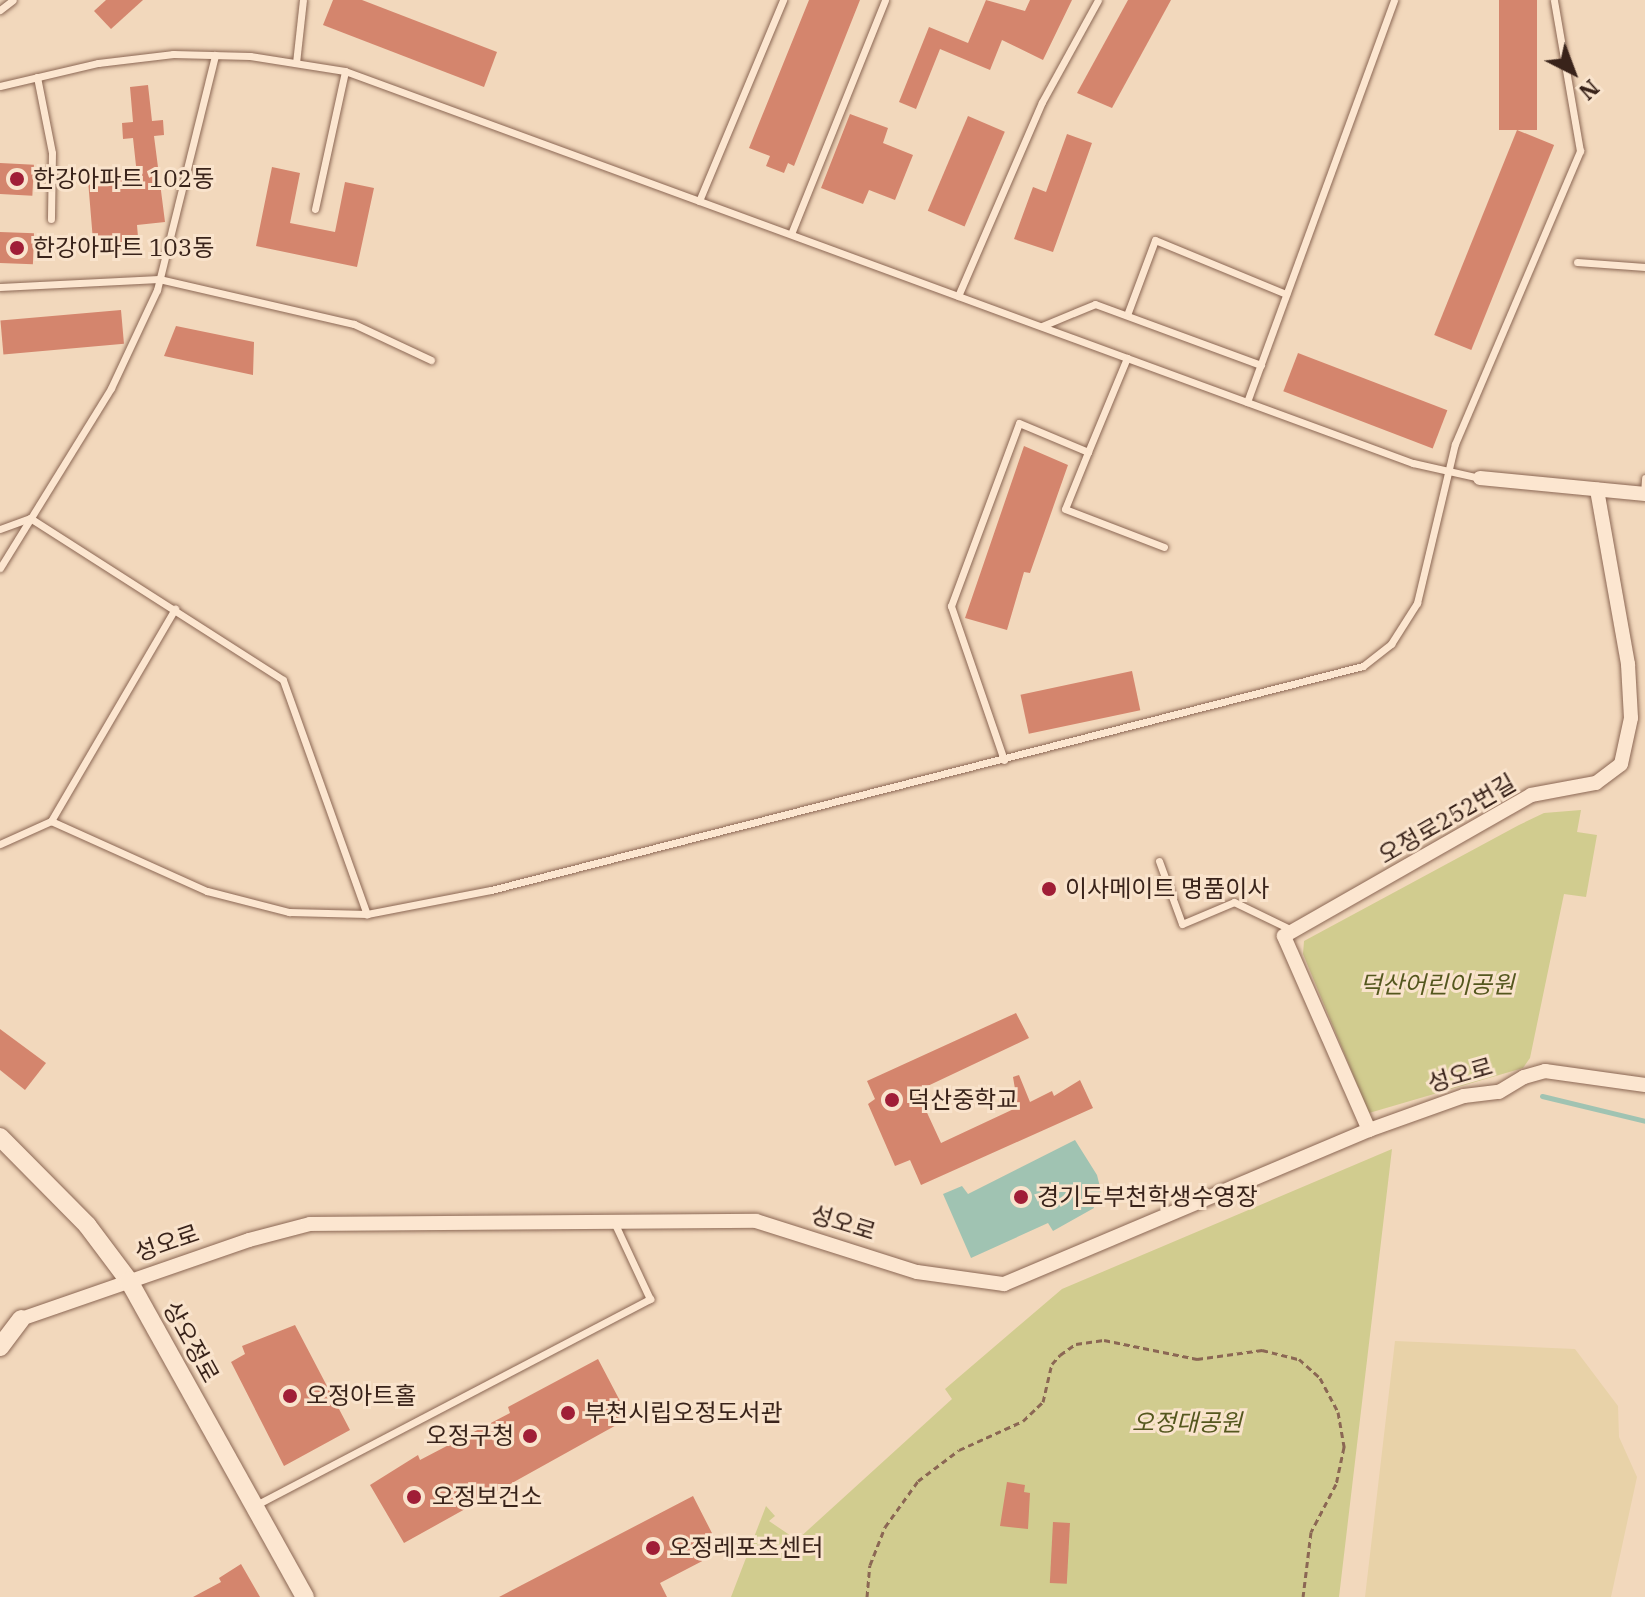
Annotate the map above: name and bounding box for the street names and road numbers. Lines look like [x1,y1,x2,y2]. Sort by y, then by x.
street label: 오정로252번길 [1373,768,1521,870]
street label: 성오로 [1424,1052,1496,1098]
street label: 성오로 [807,1200,879,1246]
street label: 성오로 [131,1219,203,1267]
street label: 상오정로 [157,1296,225,1388]

